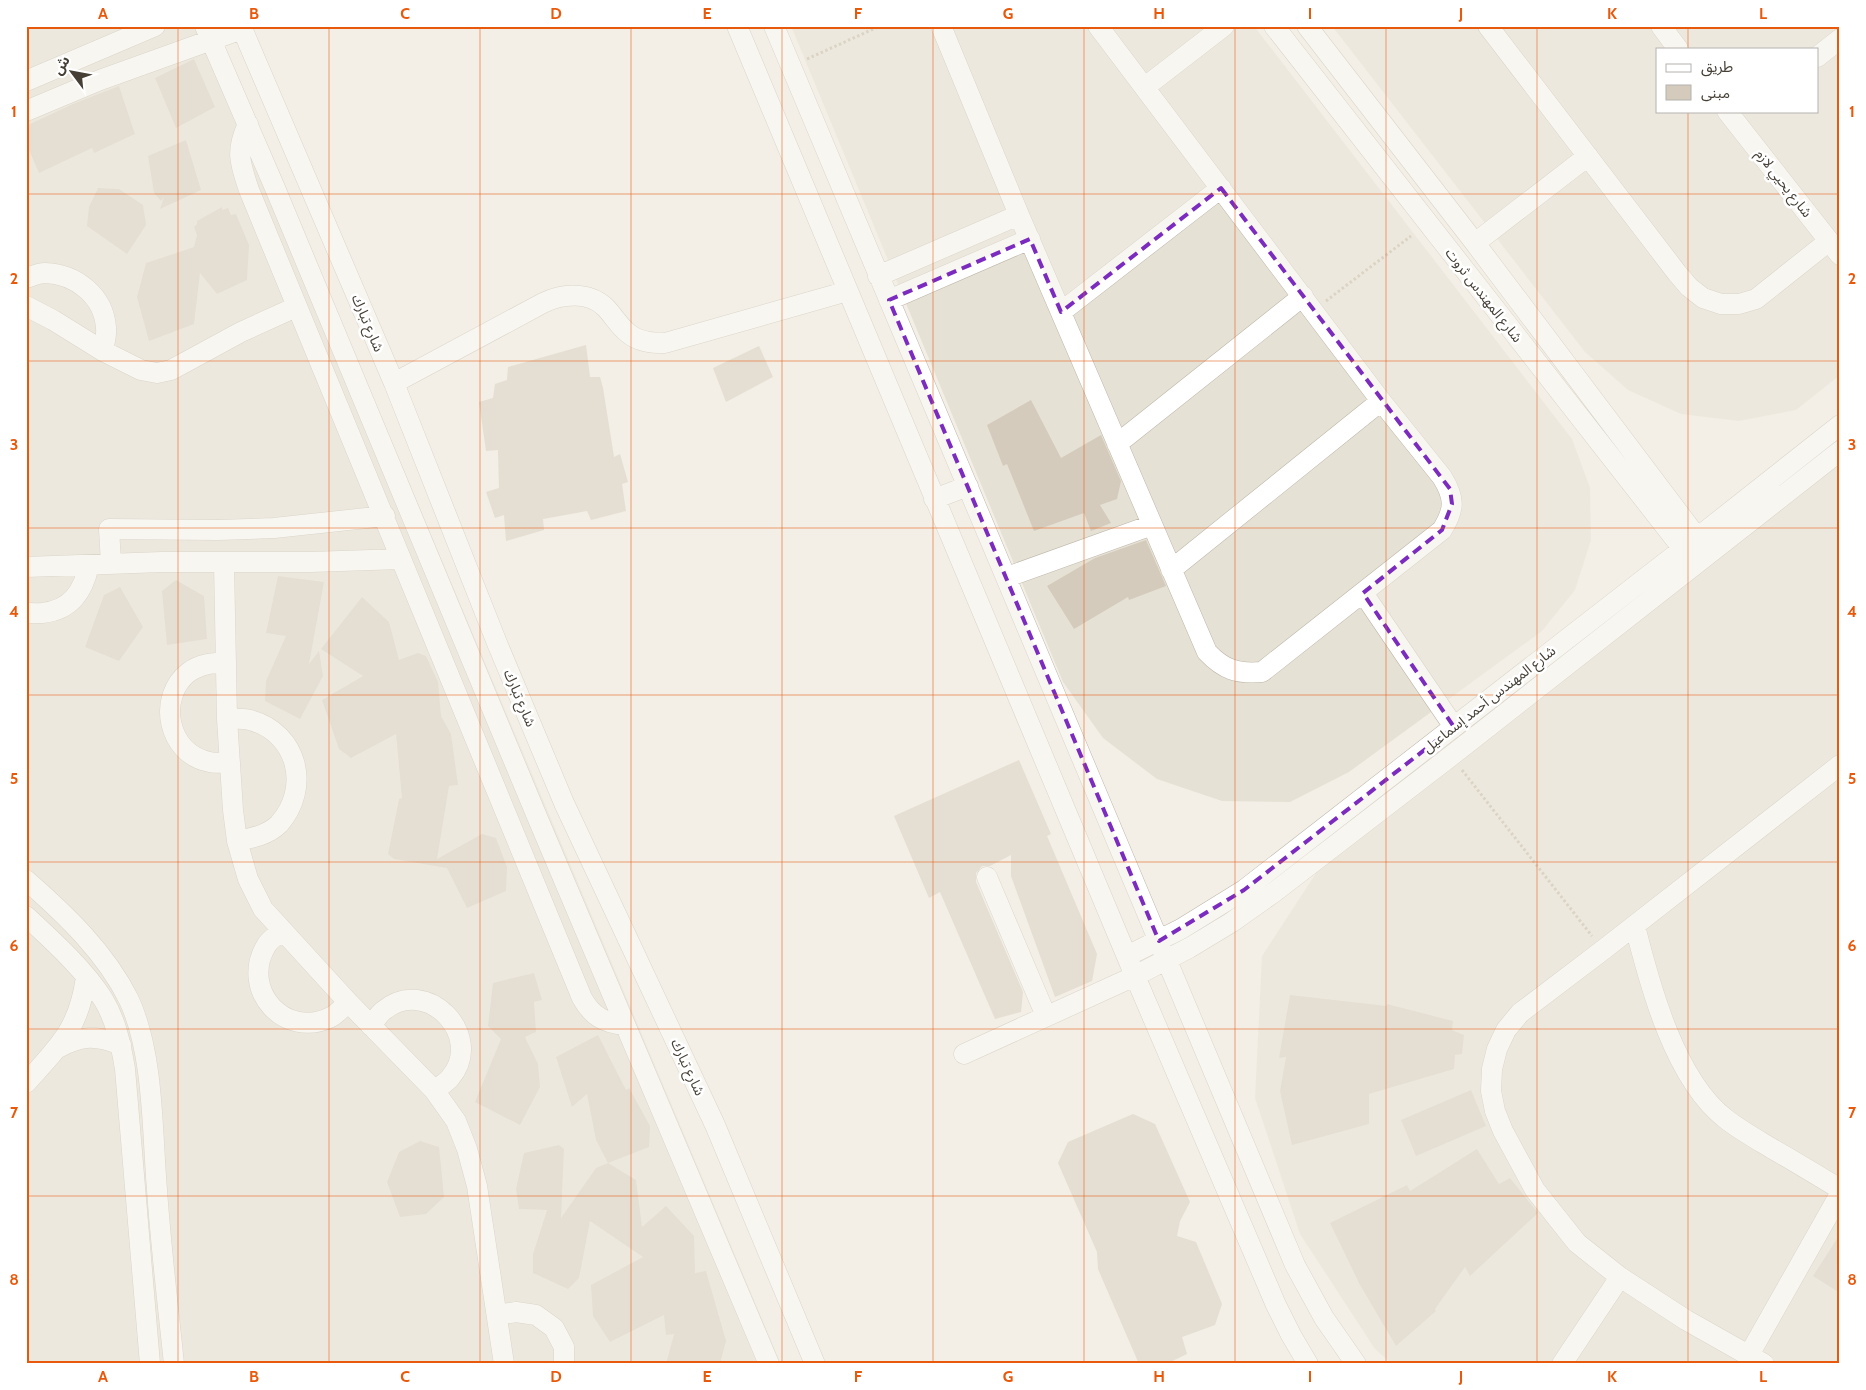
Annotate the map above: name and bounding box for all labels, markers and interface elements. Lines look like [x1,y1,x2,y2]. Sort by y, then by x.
text: A [98,4,108,23]
text: B [249,4,259,23]
text: C [400,4,410,23]
text: D [550,4,562,23]
text: E [702,4,712,23]
text: F [854,4,863,23]
text: G [1003,4,1013,23]
text: H [1153,4,1165,23]
text: I [1308,4,1312,23]
text: J [1458,4,1463,23]
text: K [1607,4,1617,23]
text: L [1759,4,1767,23]
north arrow [48,48,98,98]
legend [1656,48,1818,112]
text: ش [48,52,74,78]
text: طريق [1701,58,1733,77]
text: مبنى [1701,84,1730,102]
text: 1 [11,102,17,121]
text: 1 [1849,102,1855,121]
street label: شارع يحيي لازم [1750,145,1816,222]
street label: شارع المهندس ثروت [1440,244,1526,347]
text: 2 [10,269,18,288]
text: 2 [1848,269,1856,288]
street label: شارع تبارك [346,292,388,355]
text: 3 [10,435,18,454]
text: 3 [1848,435,1856,454]
text: 4 [9,602,19,621]
text: 4 [1847,602,1857,621]
street label: شارع المهندس أحمد إسماعيل [1419,641,1560,758]
street label: شارع تبارك [498,667,540,730]
text: 5 [10,769,18,788]
text: 5 [1848,769,1856,788]
text: 6 [10,936,19,955]
text: 6 [1848,936,1857,955]
street label: شارع تبارك [665,1036,709,1099]
text: 7 [10,1103,19,1122]
text: 7 [1848,1103,1857,1122]
text: 8 [9,1270,19,1289]
text: 8 [1847,1270,1857,1289]
text: A [98,1367,108,1386]
text: B [249,1367,259,1386]
text: C [400,1367,410,1386]
text: D [550,1367,562,1386]
text: E [702,1367,712,1386]
text: F [854,1367,863,1386]
text: G [1003,1367,1013,1386]
text: H [1153,1367,1165,1386]
text: I [1308,1367,1312,1386]
text: J [1458,1367,1463,1386]
text: K [1607,1367,1617,1386]
text: L [1759,1367,1767,1386]

